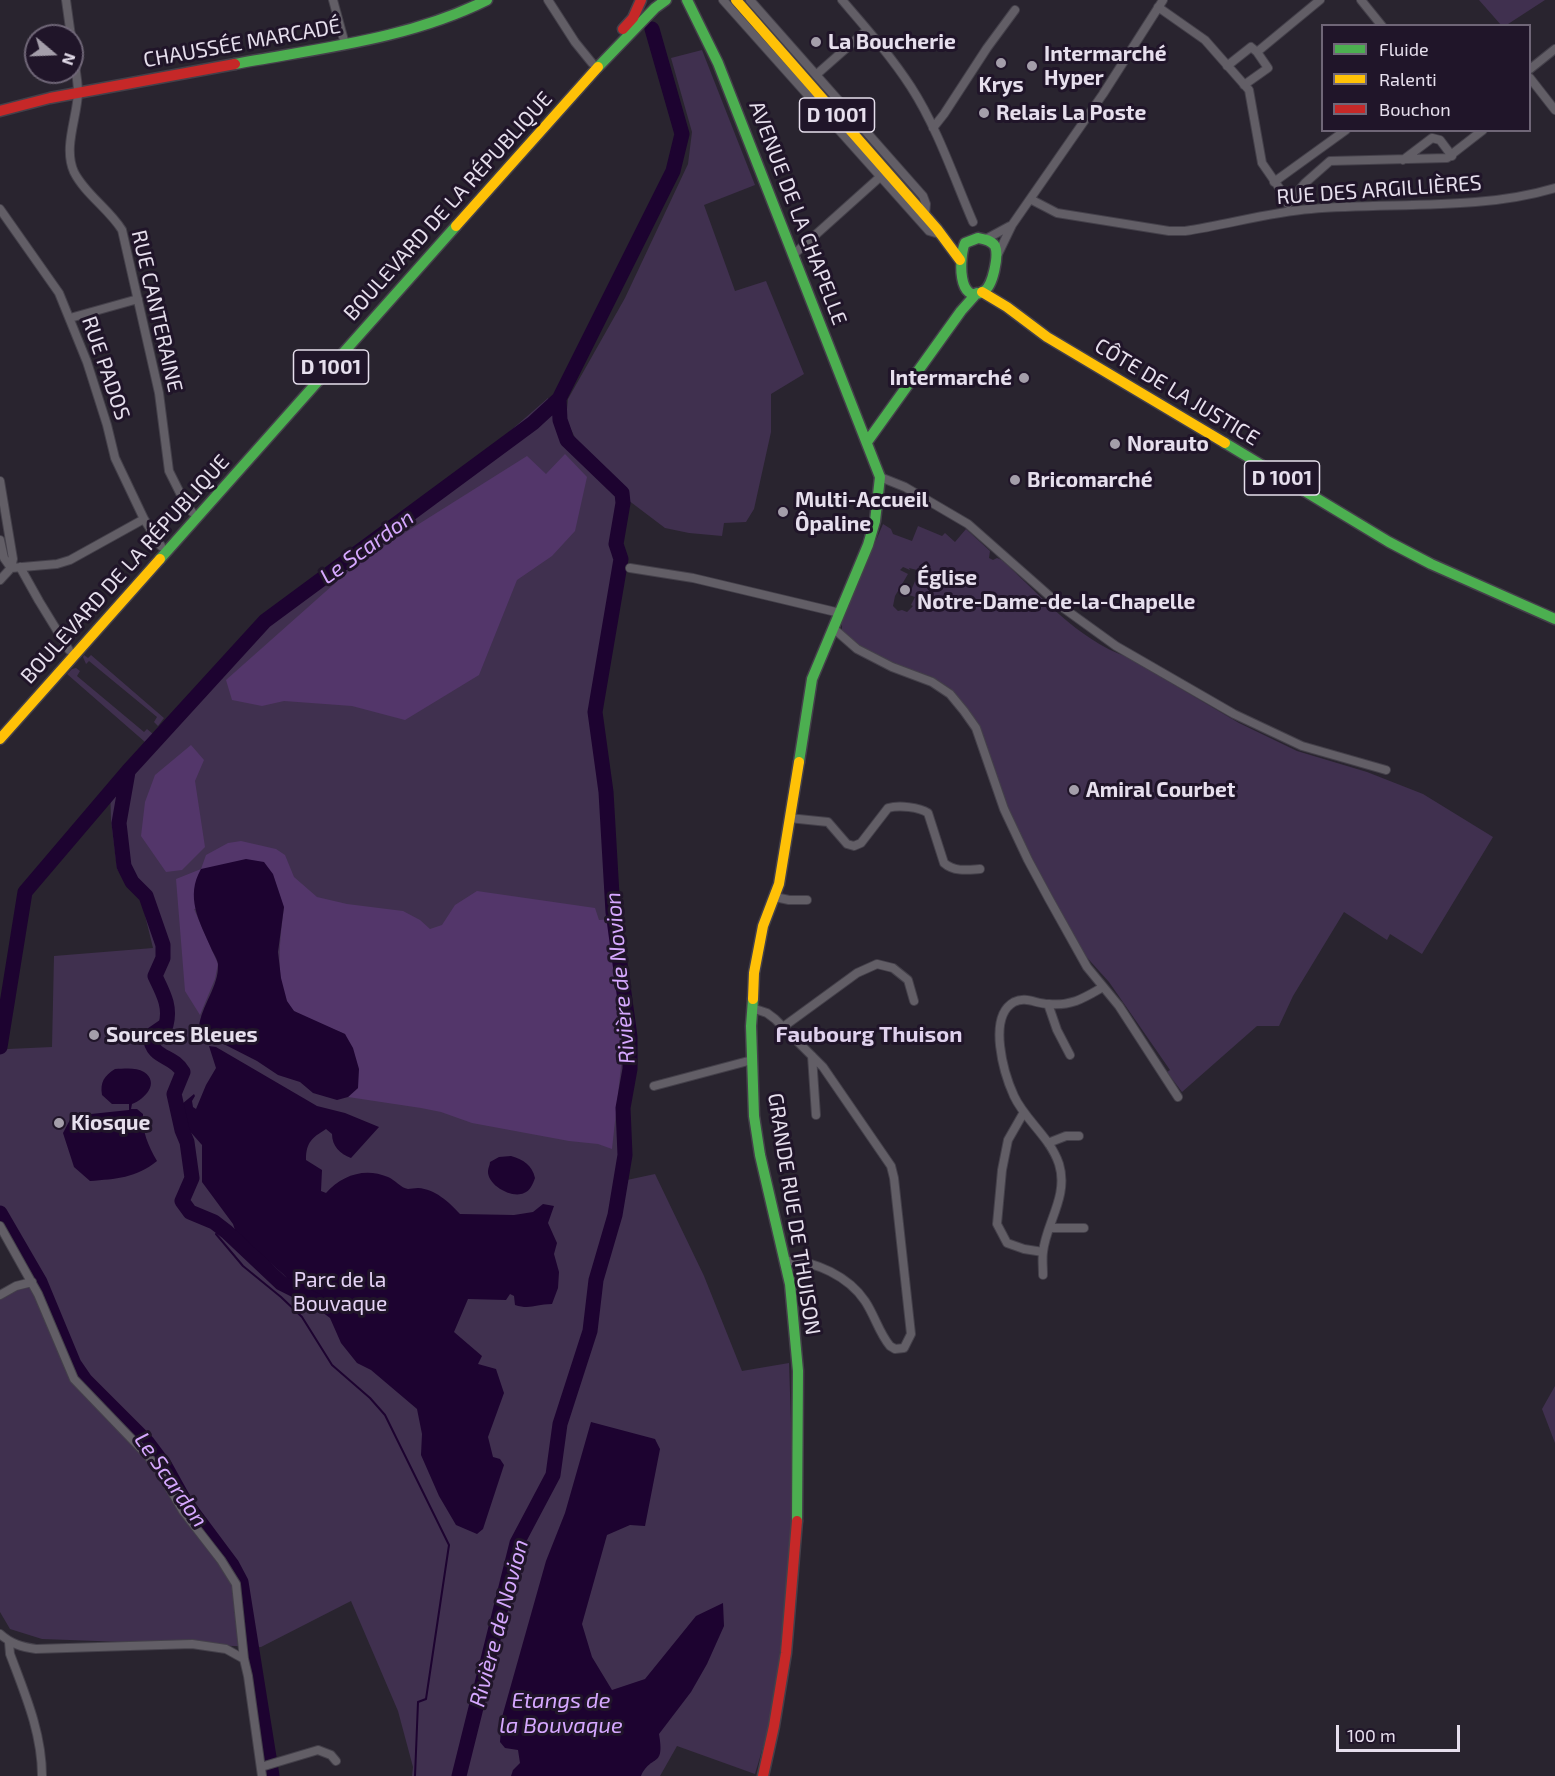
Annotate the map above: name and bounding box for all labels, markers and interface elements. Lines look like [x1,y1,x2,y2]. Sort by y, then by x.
street label: CHAUSSÉE MARCADÉ [141,13,343,73]
north arrow [24,24,84,84]
legend [1321,24,1531,132]
place label: La Boucherie [828,29,956,55]
marker: La Boucherie [809,35,823,49]
text: Fluide [1379,38,1429,60]
place label: Intermarché Hyper [1044,41,1167,91]
text: N [59,51,80,68]
marker: Krys [994,56,1008,70]
marker: Intermarché Hyper [1025,59,1039,73]
text: Ralenti [1379,68,1437,90]
place label: Krys [978,72,1024,98]
street label: BOULEVARD DE LA RÉPUBLIQUE [338,86,558,326]
street label: AVENUE DE LA CHAPELLE [744,98,852,328]
road number: D 1001 [800,98,874,132]
text: Bouchon [1379,98,1451,120]
place label: Relais La Poste [996,100,1146,126]
marker: Relais La Poste [977,106,991,120]
street label: RUE DES ARGILLIÈRES [1276,170,1482,210]
street label: RUE CANTERAINE [126,228,188,394]
street label: RUE PADOS [77,313,135,423]
street label: CÔTE DE LA JUSTICE [1090,333,1264,451]
road number: D 1001 [294,350,368,384]
place label: Intermarché [889,365,1012,391]
marker: Intermarché [1017,371,1031,385]
place label: Norauto [1127,431,1209,457]
marker: Norauto [1108,437,1122,451]
street label: BOULEVARD DE LA RÉPUBLIQUE [15,449,235,689]
road number: D 1001 [1244,461,1320,495]
place label: Bricomarché [1027,467,1153,493]
marker: Bricomarché [1008,473,1022,487]
place label: Multi-Accueil Ôpaline [795,487,928,537]
water label: Le Scardon [315,504,419,590]
marker: Multi-Accueil Ôpaline [776,505,790,519]
place label: Église Notre-Dame-de-la-Chapelle [917,565,1195,615]
marker: Église Notre-Dame-de-la-Chapelle [898,583,912,597]
place label: Amiral Courbet [1086,777,1235,803]
marker: Amiral Courbet [1067,783,1081,797]
water label: Rivière de Novion [599,891,641,1065]
place label: Sources Bleues [106,1022,258,1048]
district label: Faubourg Thuison [776,1022,962,1048]
marker: Sources Bleues [87,1028,101,1042]
street label: GRANDE RUE DE THUISON [762,1091,826,1337]
place label: Kiosque [71,1110,150,1136]
marker: Kiosque [52,1116,66,1130]
park label: Parc de la Bouvaque [293,1267,387,1317]
water label: Le Scardon [129,1428,213,1532]
water label: Rivière de Novion [464,1536,534,1710]
water label: Etangs de la Bouvaque [499,1688,623,1740]
scale bar [1339,1713,1464,1751]
text: 100 m [1347,1724,1396,1746]

